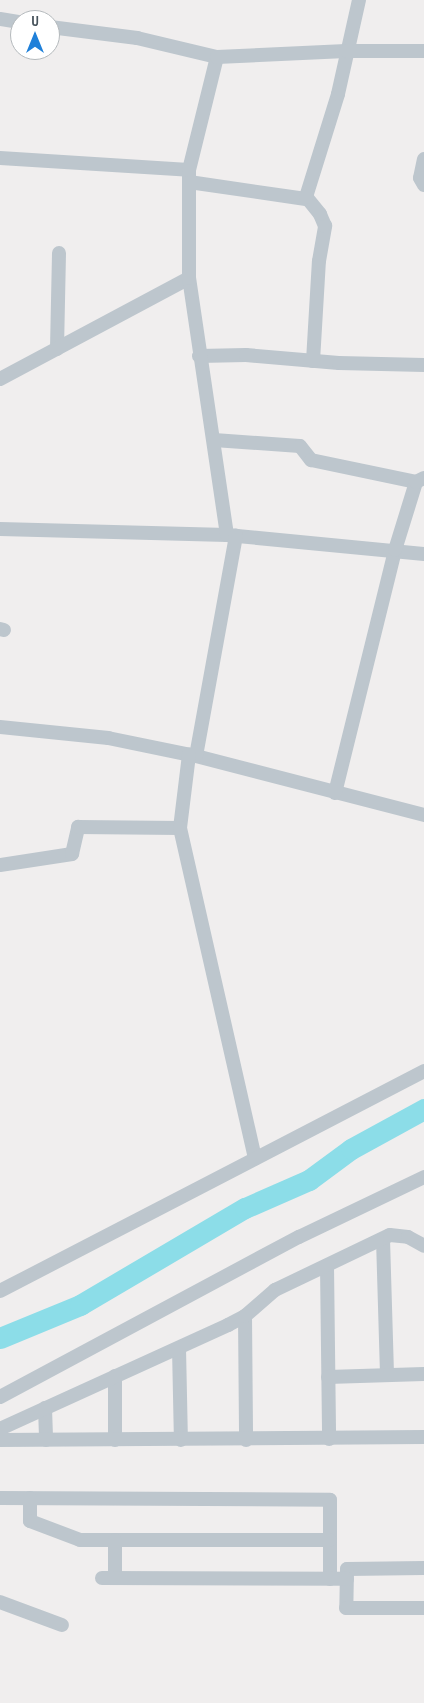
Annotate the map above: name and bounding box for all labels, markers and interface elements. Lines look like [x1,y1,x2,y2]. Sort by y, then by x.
north arrow [10,10,60,60]
text: U [31,12,39,30]

